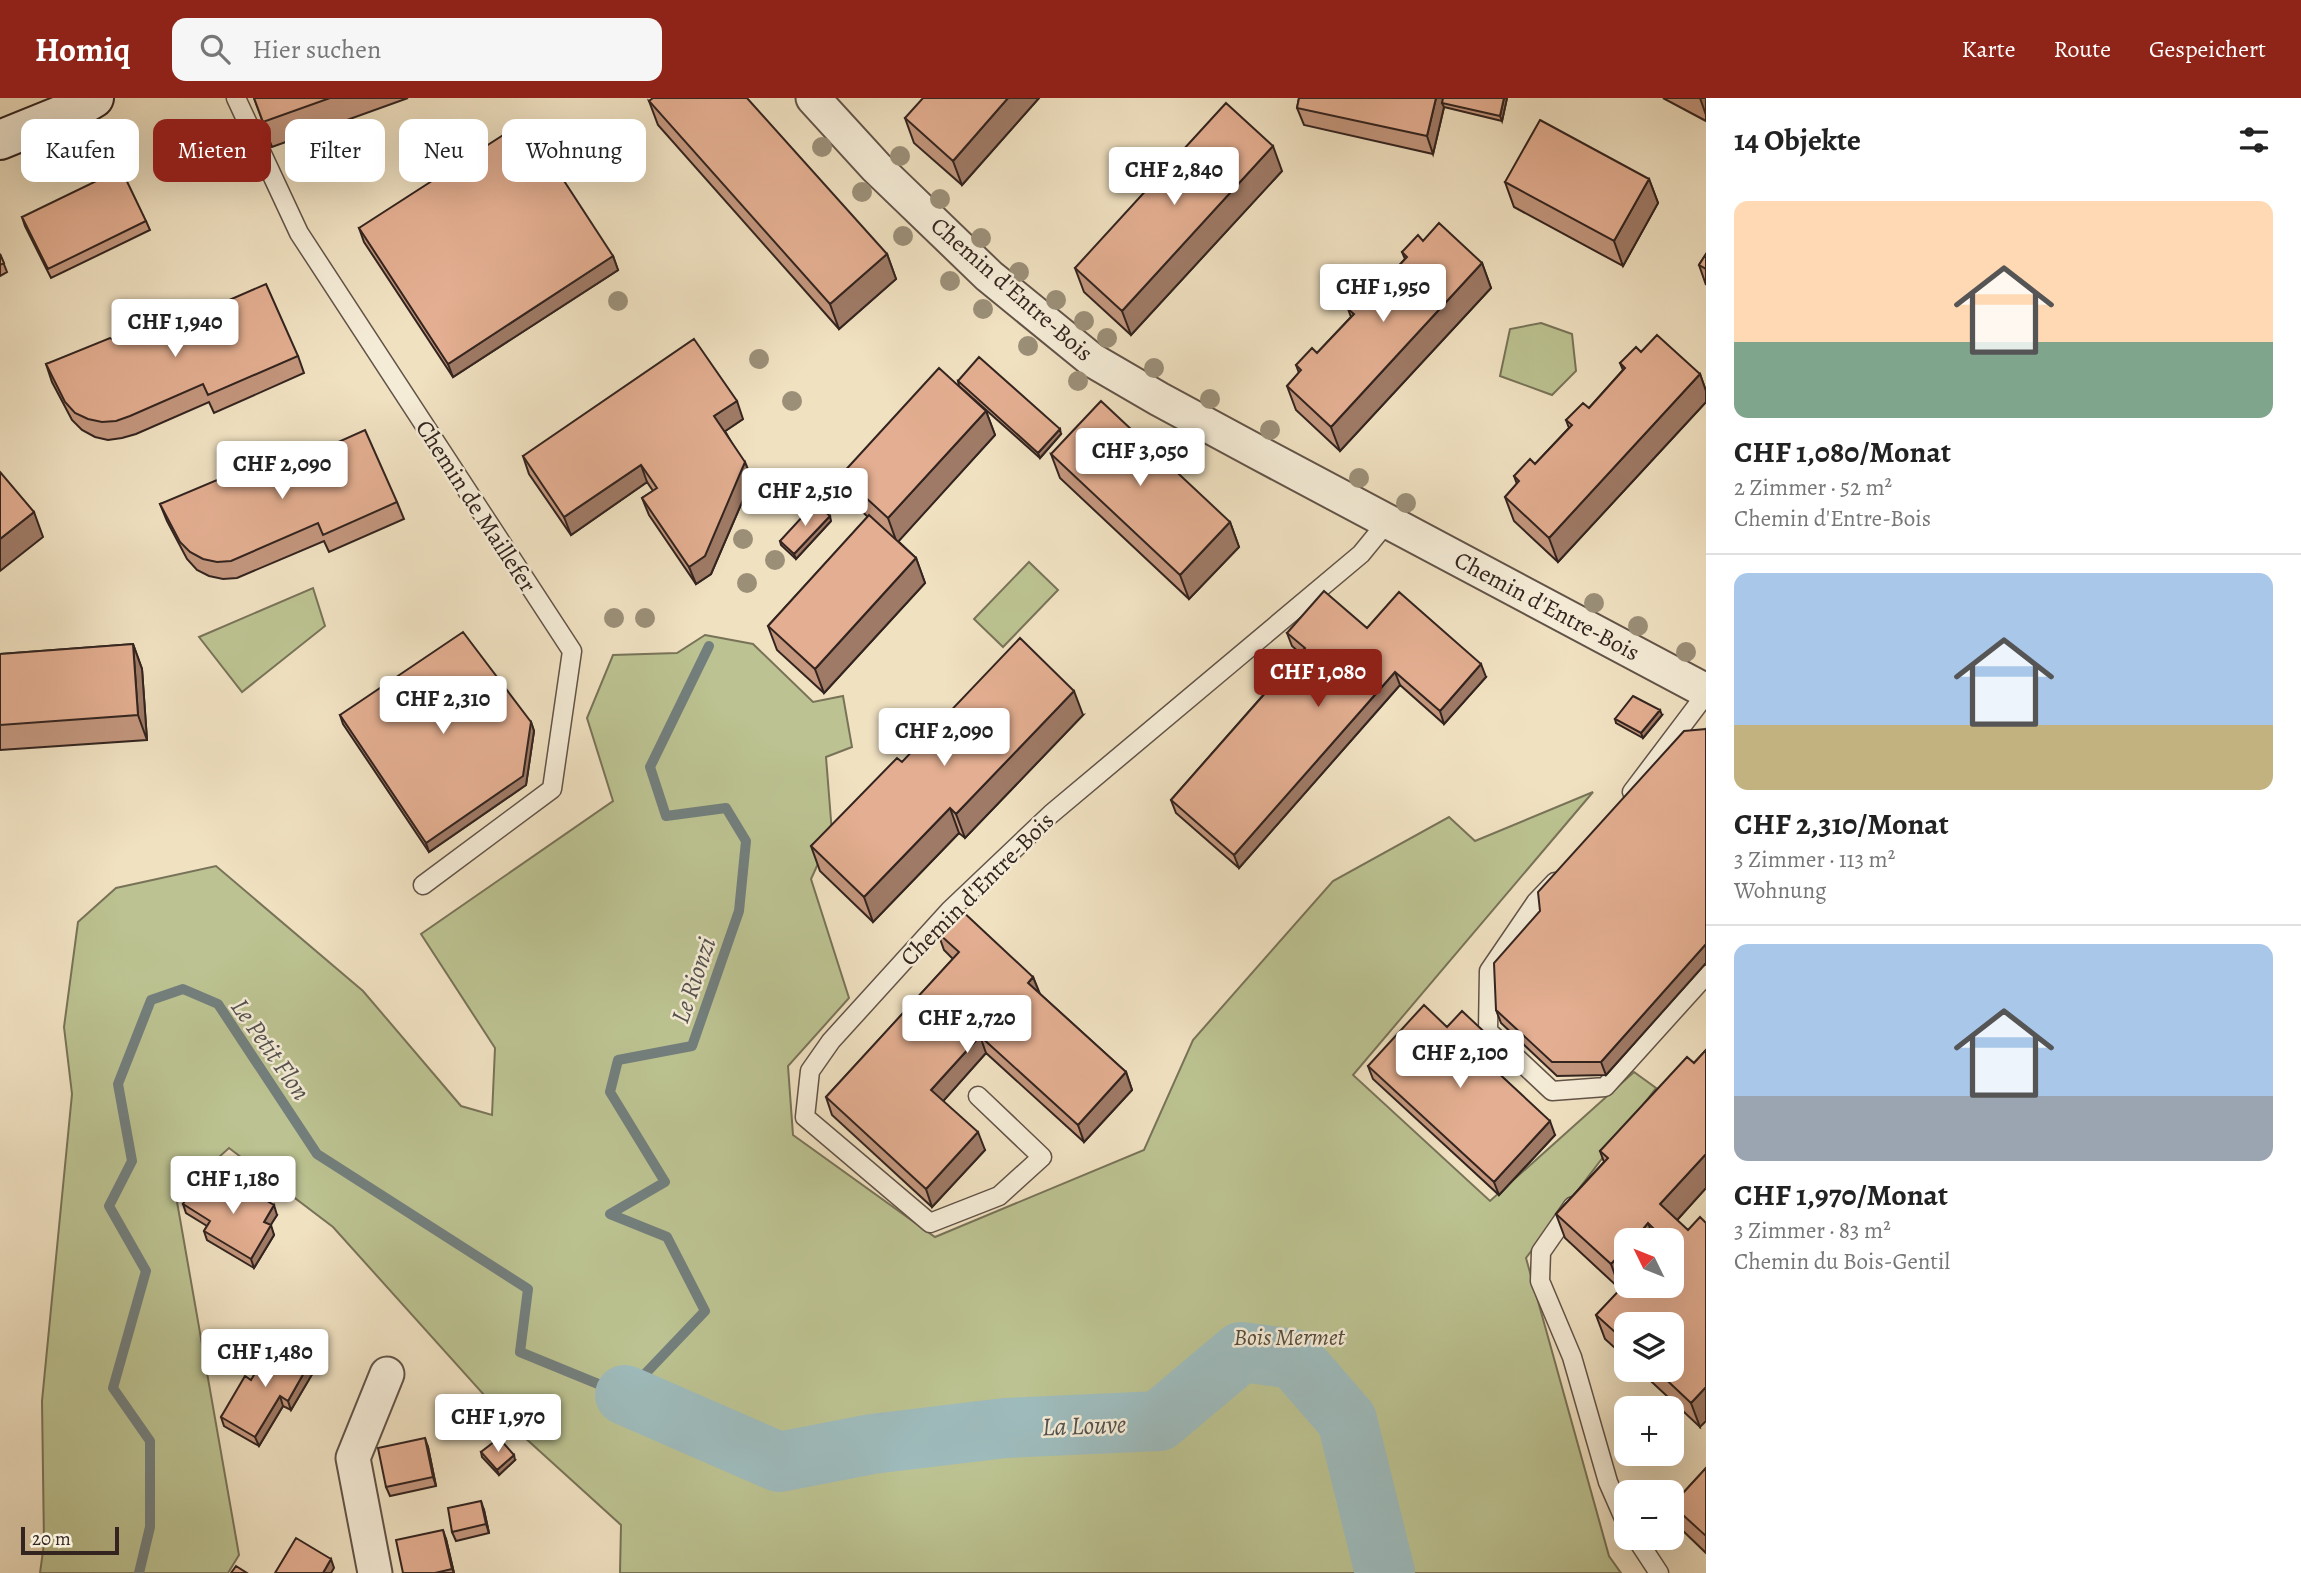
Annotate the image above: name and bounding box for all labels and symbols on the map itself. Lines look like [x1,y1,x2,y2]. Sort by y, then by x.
pin: CHF 2,840 [1094,148,1254,207]
street label: Chemin d'Entre-Bois [924,210,1100,368]
pin: CHF 1,950 [1303,264,1463,324]
pin: CHF 1,940 [95,300,255,359]
street label: Chemin de Maillefer [408,414,544,598]
pin: CHF 3,050 [1060,428,1220,488]
pin: CHF 2,090 [202,442,362,501]
pin: CHF 2,510 [725,468,885,528]
street label: Chemin d'Entre-Bois [1449,544,1645,668]
pin: CHF 1,080 [1238,650,1398,709]
pin: CHF 2,310 [363,676,523,736]
pin: CHF 2,090 [864,708,1024,768]
street label: Chemin d'Entre-Bois [893,805,1061,973]
water label: Le Rionzi [662,932,725,1028]
water label: Le Petit Flon [223,991,318,1107]
pin: CHF 2,720 [887,996,1047,1055]
pin: CHF 2,100 [1380,1030,1540,1090]
pin: CHF 1,180 [153,1156,313,1216]
north arrow [1614,1228,1684,1298]
park label: Bois Mermet [1234,1321,1346,1353]
pin: CHF 1,480 [185,1330,345,1389]
pin: CHF 1,970 [418,1394,578,1454]
water label: La Louve [1041,1407,1127,1444]
scale bar [21,1524,119,1556]

